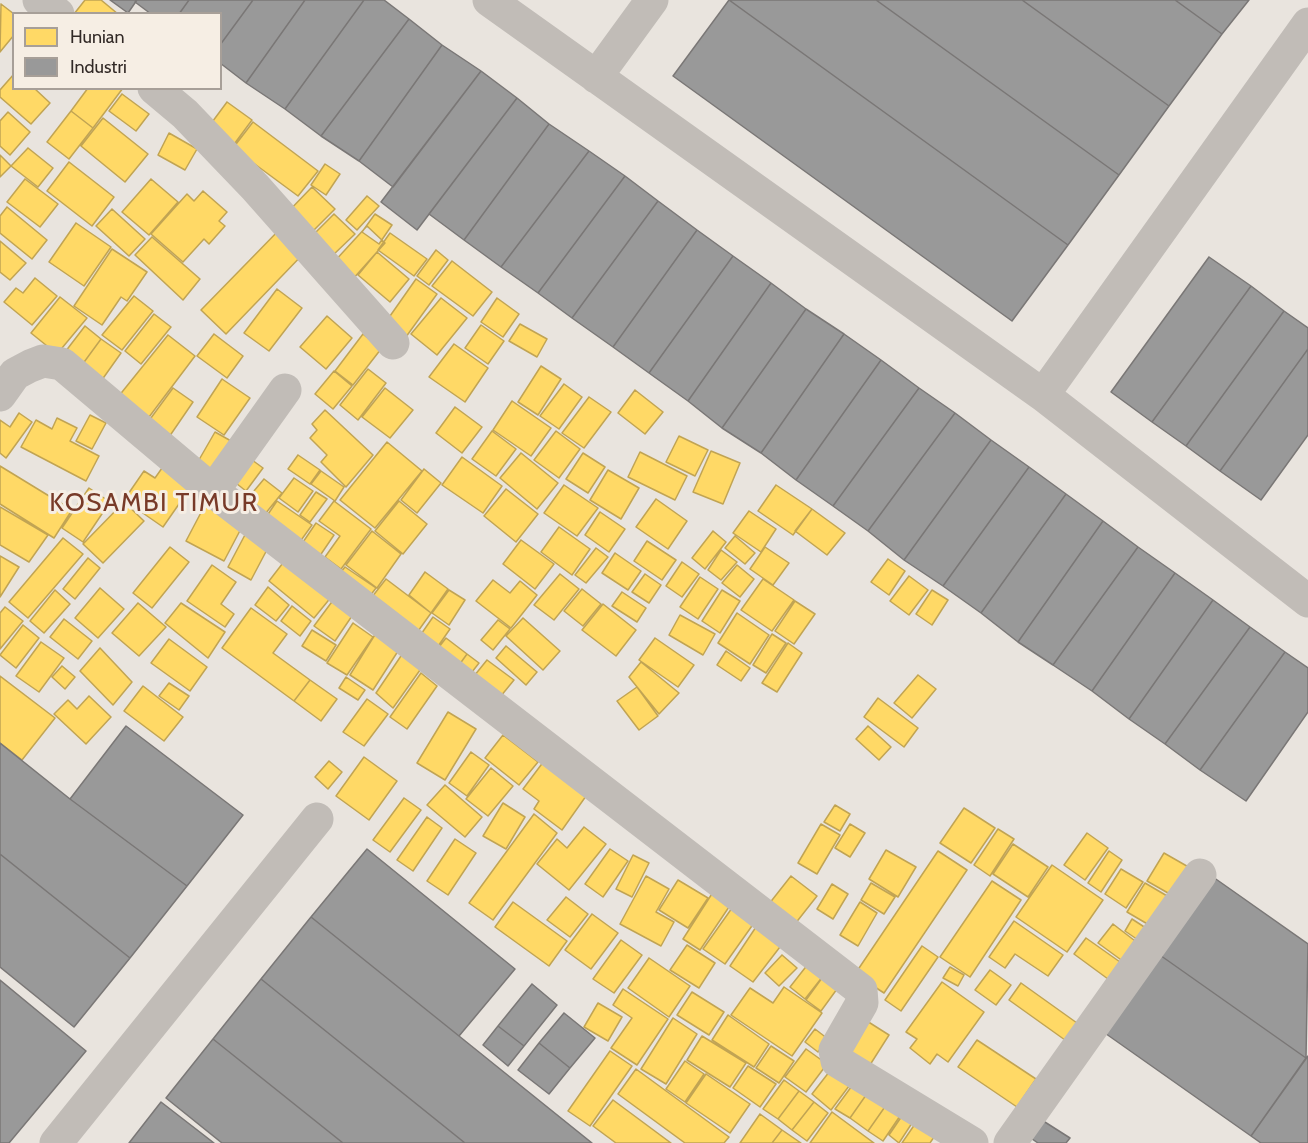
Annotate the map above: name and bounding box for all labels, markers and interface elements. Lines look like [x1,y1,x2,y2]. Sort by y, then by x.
legend [12,12,222,90]
text: Hunian [70,26,125,48]
text: Industri [70,56,127,78]
district label: KOSAMBI TIMUR [49,487,259,519]

